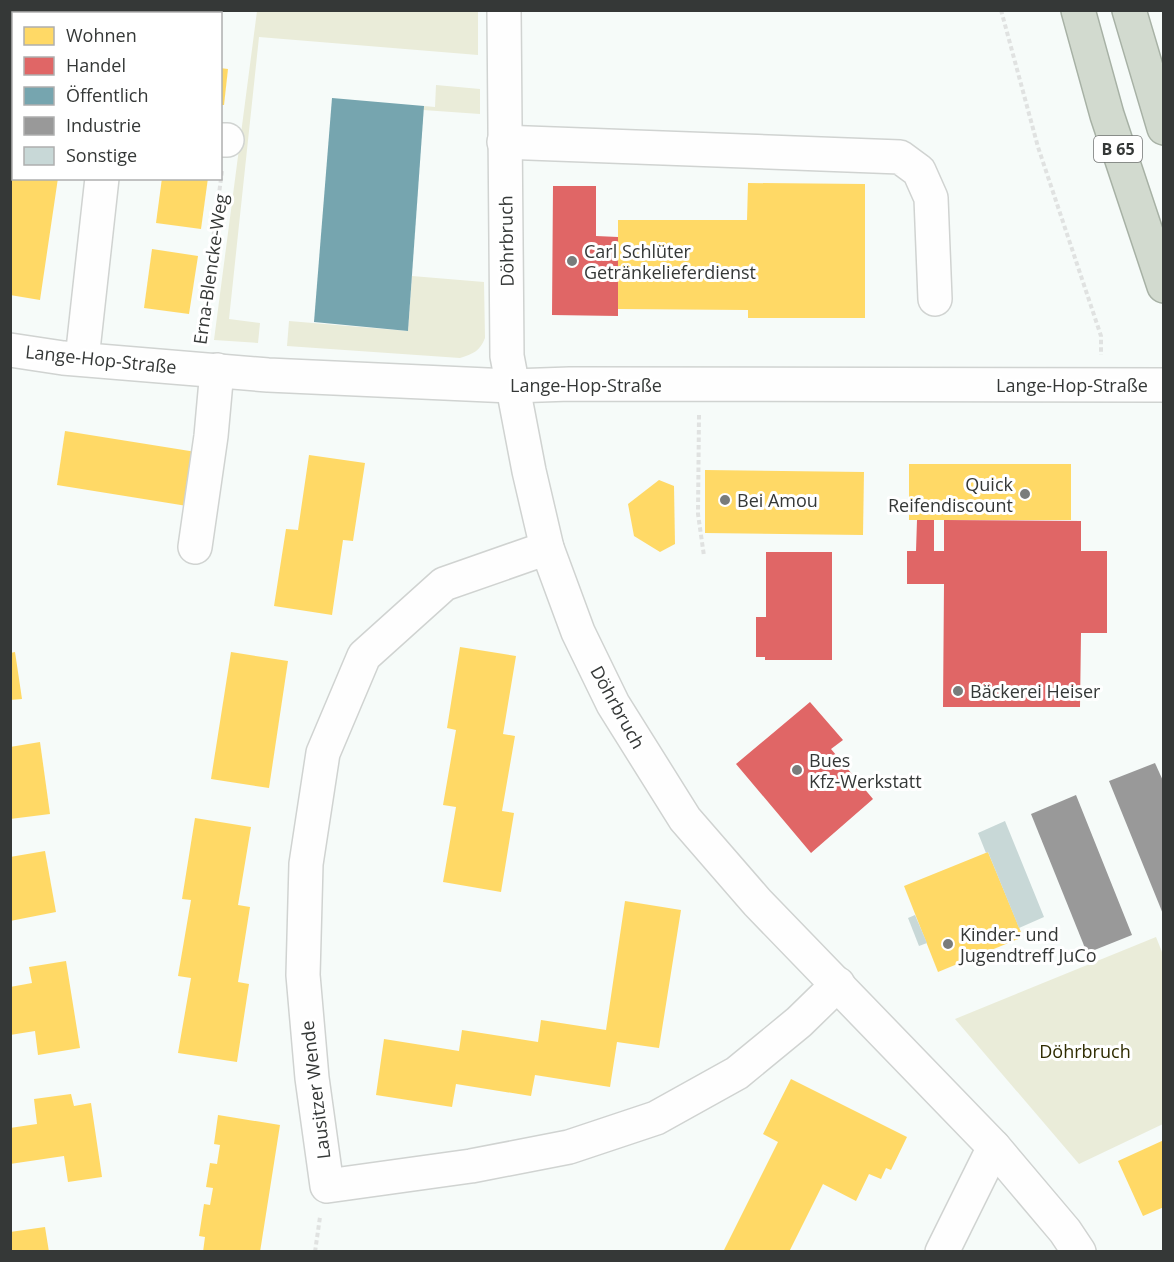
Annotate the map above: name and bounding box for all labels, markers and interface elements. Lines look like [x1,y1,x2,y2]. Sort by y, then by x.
legend [12,12,222,180]
text: Wohnen [66,23,137,47]
text: Handel [66,53,126,77]
text: Öffentlich [66,83,148,107]
text: Industrie [66,113,141,137]
road number: B 65 [1094,136,1142,162]
text: Sonstige [66,143,137,167]
street label: Erna-Blencke-Weg [188,192,232,346]
street label: Döhrbruch [493,195,519,287]
place label: Carl Schlüter Getränkelieferdienst [584,239,756,284]
marker: Carl Schlüter Getränkelieferdienst [565,254,579,268]
street label: Lange-Hop-Straße [24,339,178,379]
street label: Lange-Hop-Straße [510,373,662,397]
street label: Lange-Hop-Straße [996,373,1148,397]
place label: Quick Reifendiscount [888,472,1014,517]
marker: Quick Reifendiscount [1018,487,1032,501]
place label: Bei Amou [737,488,818,512]
marker: Bei Amou [718,493,732,507]
street label: Döhrbruch [585,661,651,753]
place label: Bäckerei Heiser [970,679,1101,703]
marker: Bäckerei Heiser [951,684,965,698]
place label: Bues Kfz-Werkstatt [809,748,922,793]
marker: Bues Kfz-Werkstatt [790,763,804,777]
place label: Kinder- und Jugendtreff JuCo [958,922,1097,967]
marker: Kinder- und Jugendtreff JuCo [941,937,955,951]
street label: Lausitzer Wende [295,1019,335,1161]
park label: Döhrbruch [1039,1039,1131,1063]

